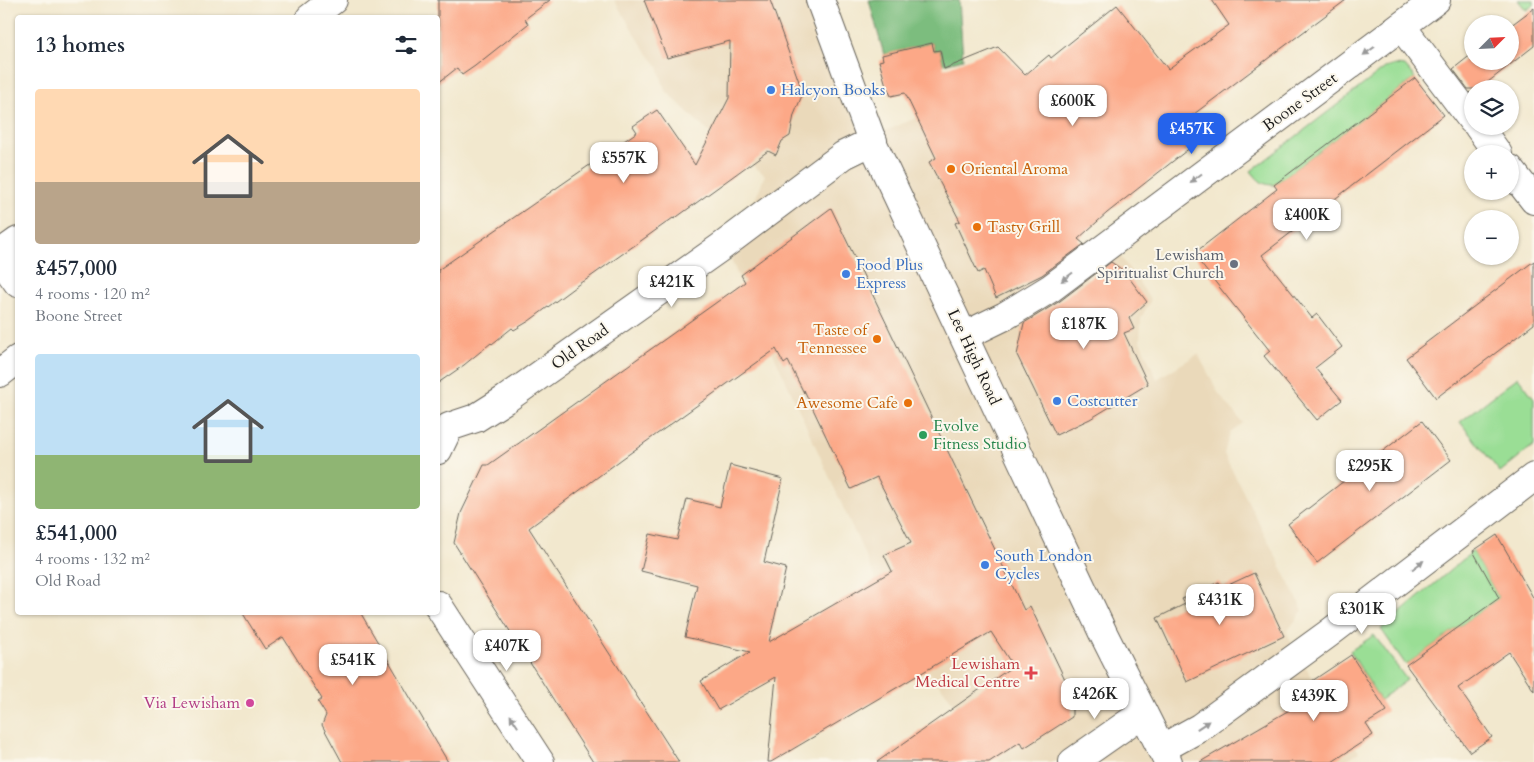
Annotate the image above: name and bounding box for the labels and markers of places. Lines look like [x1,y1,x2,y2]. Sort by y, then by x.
place label: Halcyon Books [781,79,885,101]
marker: Halcyon Books [765,84,777,96]
pin: £600K [1038,84,1108,127]
pin: £457K [1157,112,1227,155]
pin: £557K [589,142,659,184]
place label: Oriental Aroma [961,158,1068,180]
marker: Oriental Aroma [945,163,957,175]
pin: £400K [1272,198,1342,241]
place label: Tasty Grill [987,216,1060,238]
marker: Tasty Grill [971,221,983,233]
place label: Lewisham Spiritualist Church [1097,244,1224,284]
place label: Food Plus Express [856,254,923,294]
marker: Lewisham Spiritualist Church [1228,258,1240,270]
pin: £421K [637,266,707,308]
marker: Food Plus Express [840,268,852,280]
pin: £187K [1049,308,1119,350]
place label: Taste of Tennessee [797,319,870,359]
marker: Taste of Tennessee [871,333,883,345]
place label: Costcutter [1067,390,1138,412]
place label: Awesome Cafe [796,392,898,414]
marker: Costcutter [1051,395,1063,407]
marker: Awesome Cafe [902,397,914,409]
place label: Evolve Fitness Studio [933,415,1027,455]
marker: Evolve Fitness Studio [917,429,929,441]
pin: £295K [1335,450,1405,492]
place label: South London Cycles [995,545,1092,585]
marker: South London Cycles [979,559,991,571]
pin: £431K [1185,584,1255,626]
pin: £301K [1327,592,1397,635]
pin: £407K [472,630,542,672]
pin: £541K [318,644,388,686]
place label: Lewisham Medical Centre [915,653,1020,693]
marker: Lewisham Medical Centre [1024,666,1038,680]
pin: £426K [1060,678,1130,720]
pin: £439K [1279,680,1349,722]
place label: Via Lewisham [144,692,240,714]
marker: Via Lewisham [244,697,256,709]

